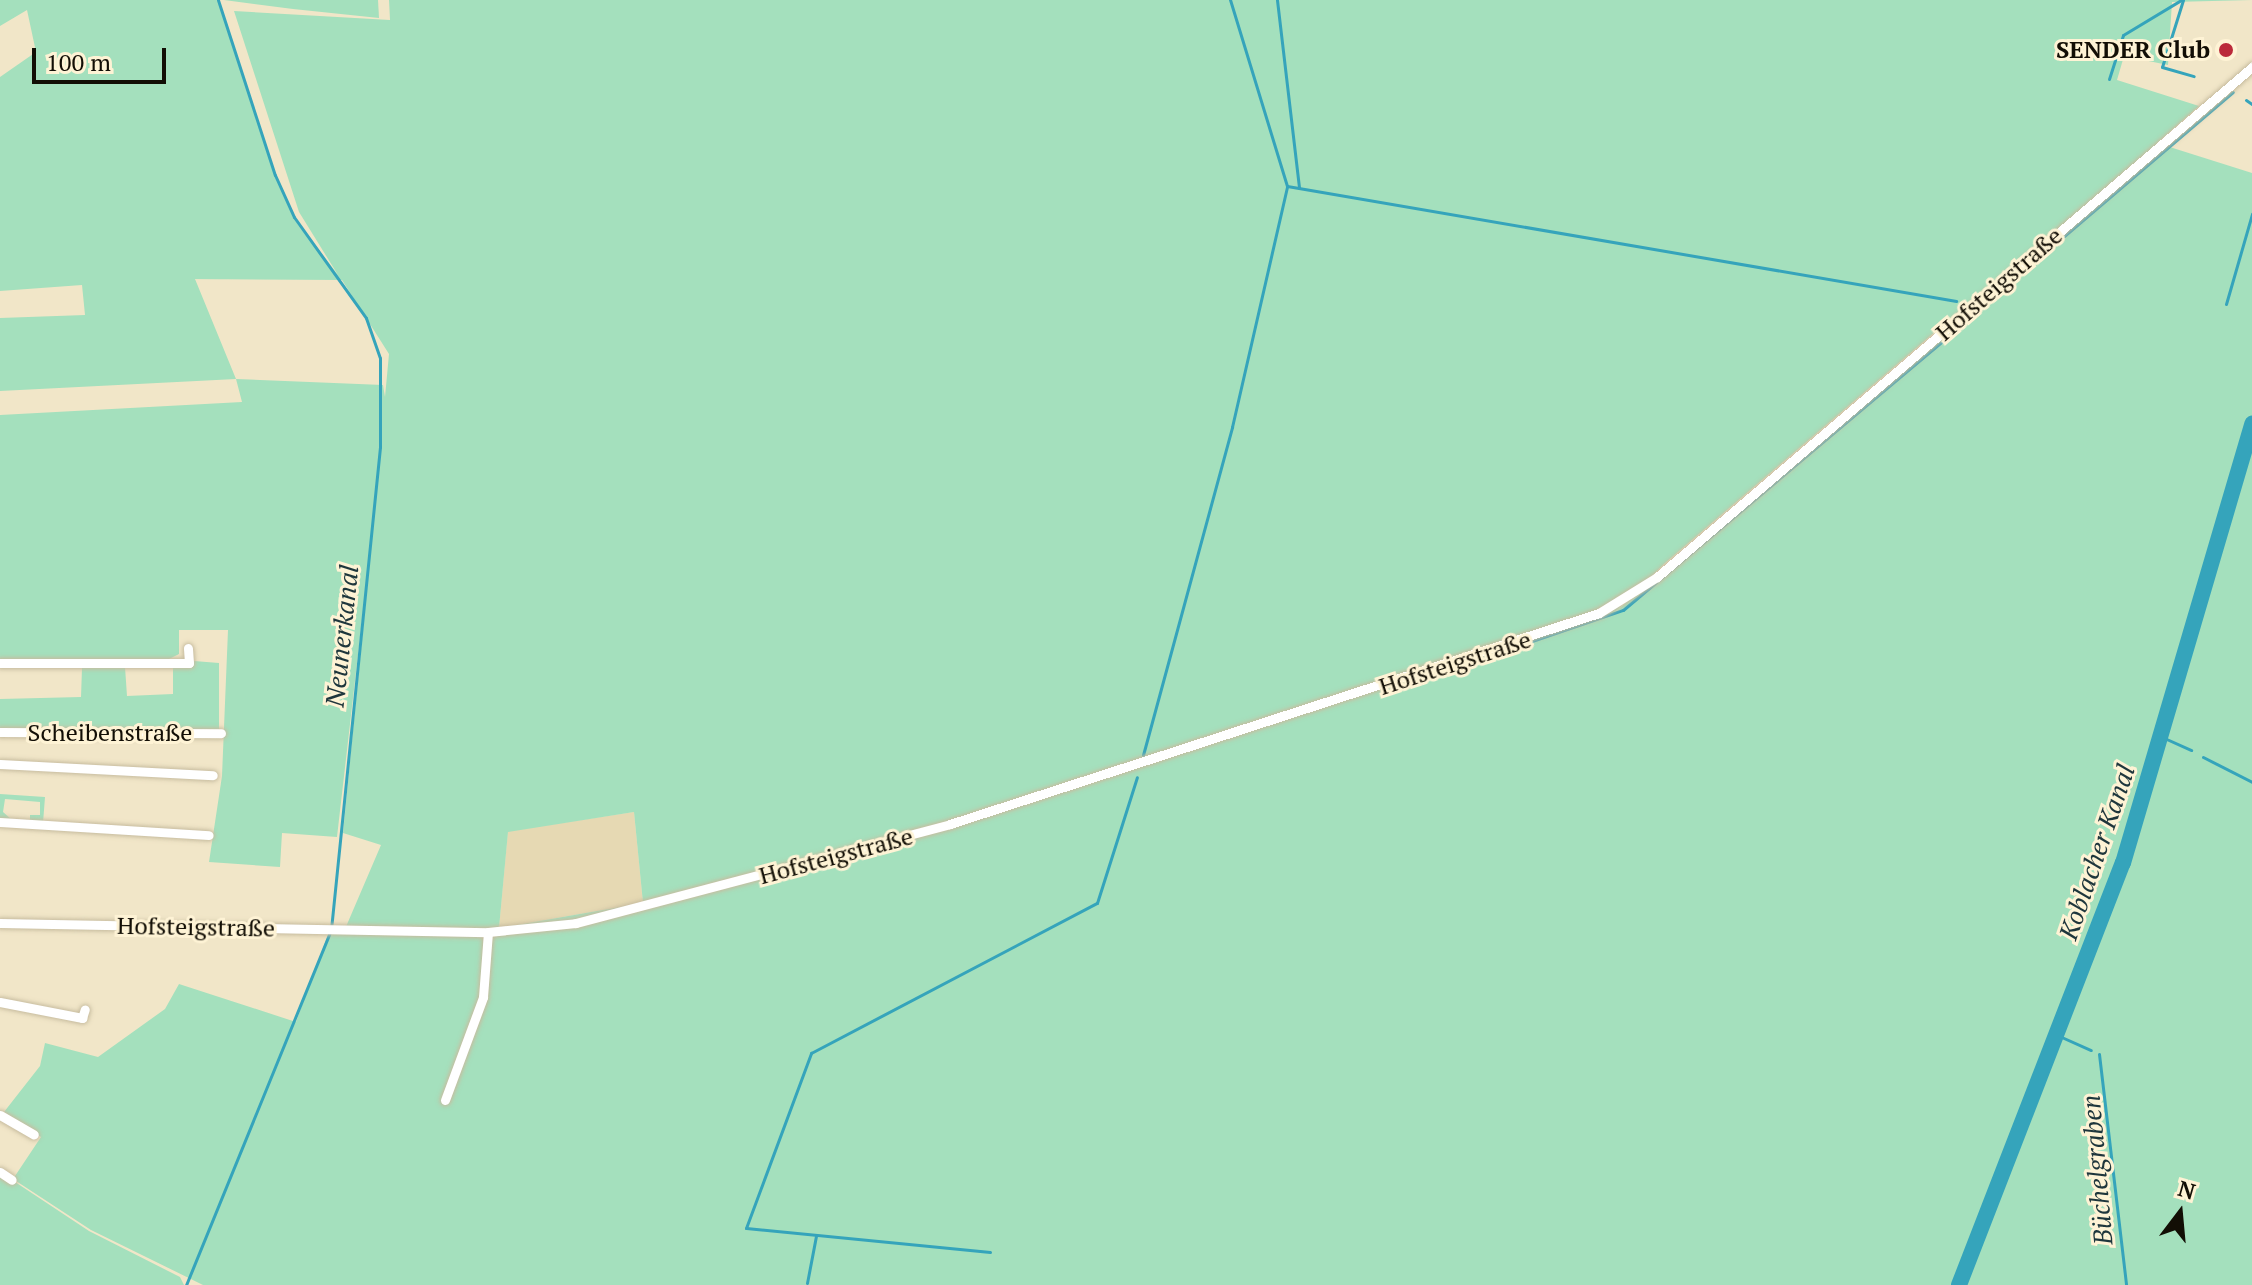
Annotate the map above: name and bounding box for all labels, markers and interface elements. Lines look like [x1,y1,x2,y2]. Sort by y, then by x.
scale bar [36,32,170,82]
place label: SENDER Club [2056,36,2210,64]
marker: SENDER Club [2217,41,2235,59]
text: 100 m [46,46,111,78]
street label: Hofsteigstraße [1930,221,2068,347]
water label: Neunerkanal [319,564,365,708]
street label: Hofsteigstraße [1375,625,1535,701]
street label: Scheibenstraße [28,719,192,747]
water label: Koblacher Kanal [2052,760,2142,944]
street label: Hofsteigstraße [756,822,916,890]
street label: Hofsteigstraße [117,911,275,943]
water label: Büchelgraben [2075,1094,2119,1246]
north arrow [2140,1173,2220,1253]
text: N [2175,1173,2199,1206]

